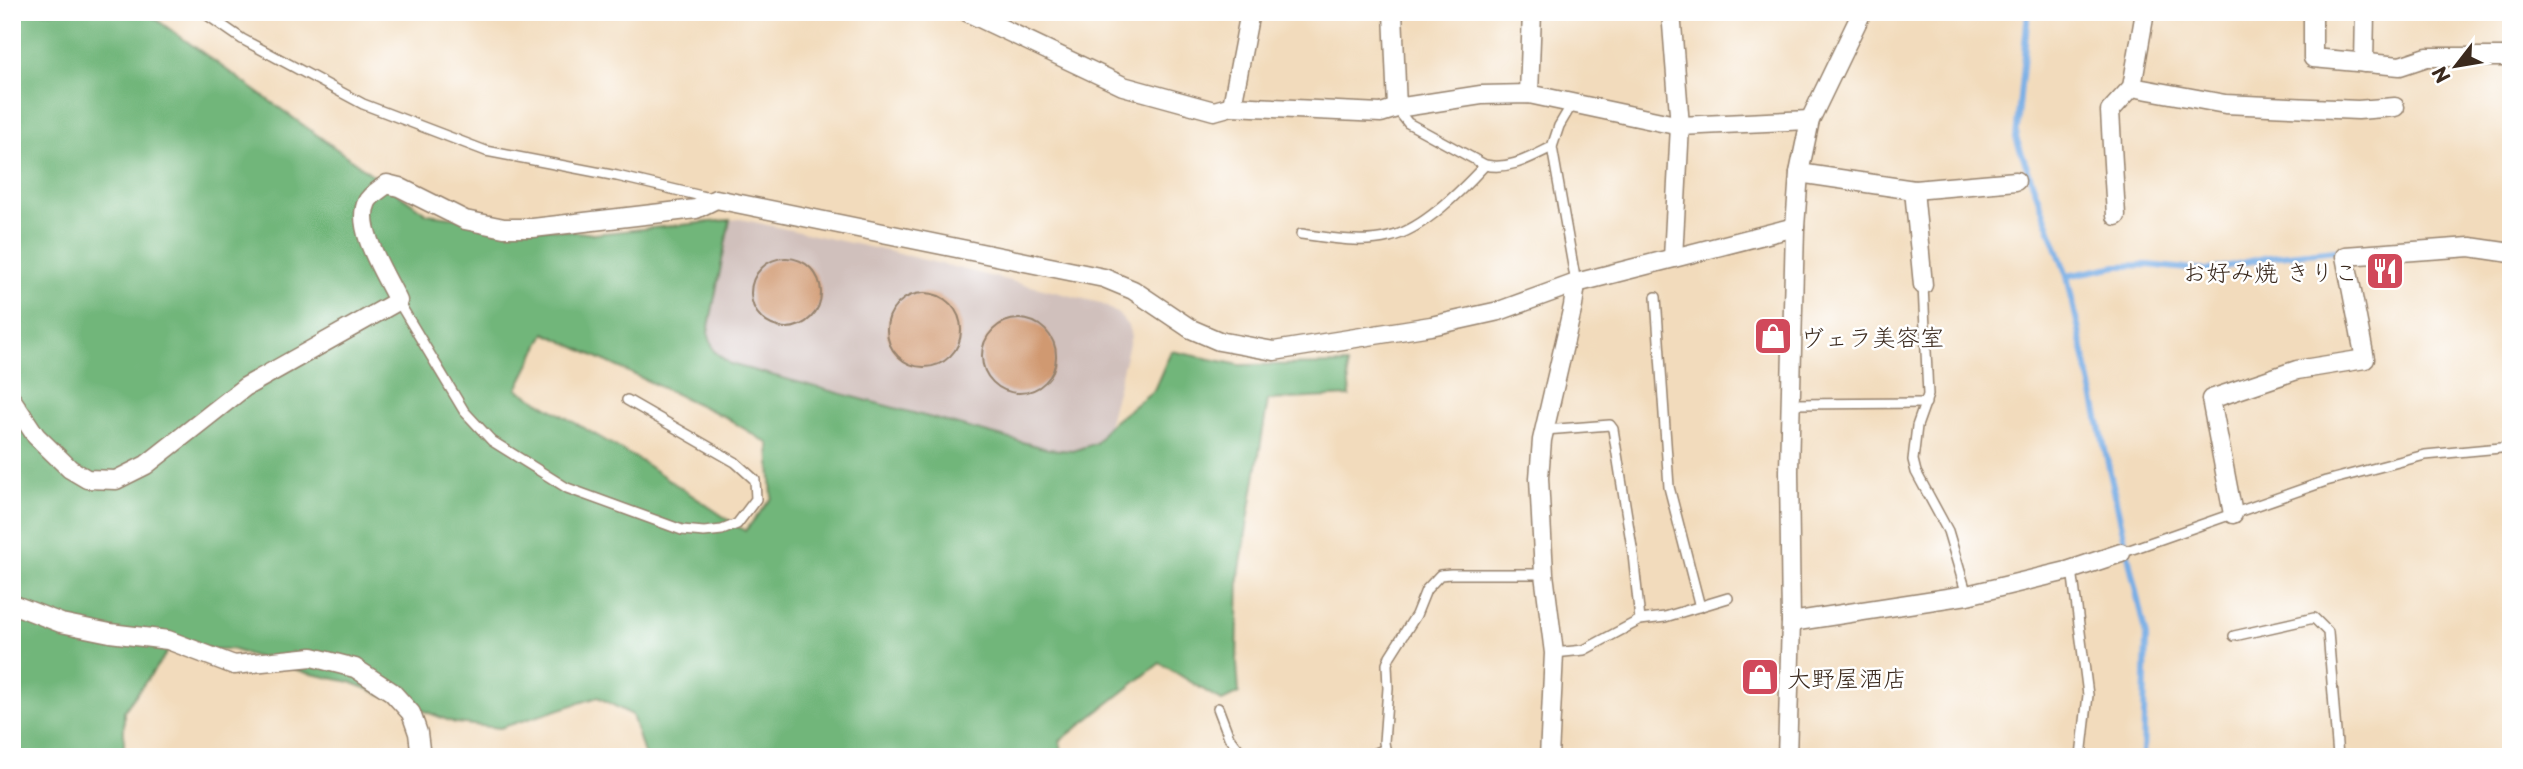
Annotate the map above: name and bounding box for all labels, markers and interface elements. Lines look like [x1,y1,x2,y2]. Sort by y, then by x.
north arrow [2422,32,2492,102]
text: N [2425,62,2456,89]
restaurant icon: お好み焼 きりこ [2364,250,2406,292]
place label: お好み焼 きりこ [2182,253,2358,289]
shop icon: ヴェラ美容室 [1752,315,1794,357]
place label: ヴェラ美容室 [1800,318,1944,354]
shop icon: 大野屋酒店 [1739,656,1781,698]
place label: 大野屋酒店 [1787,659,1907,695]

